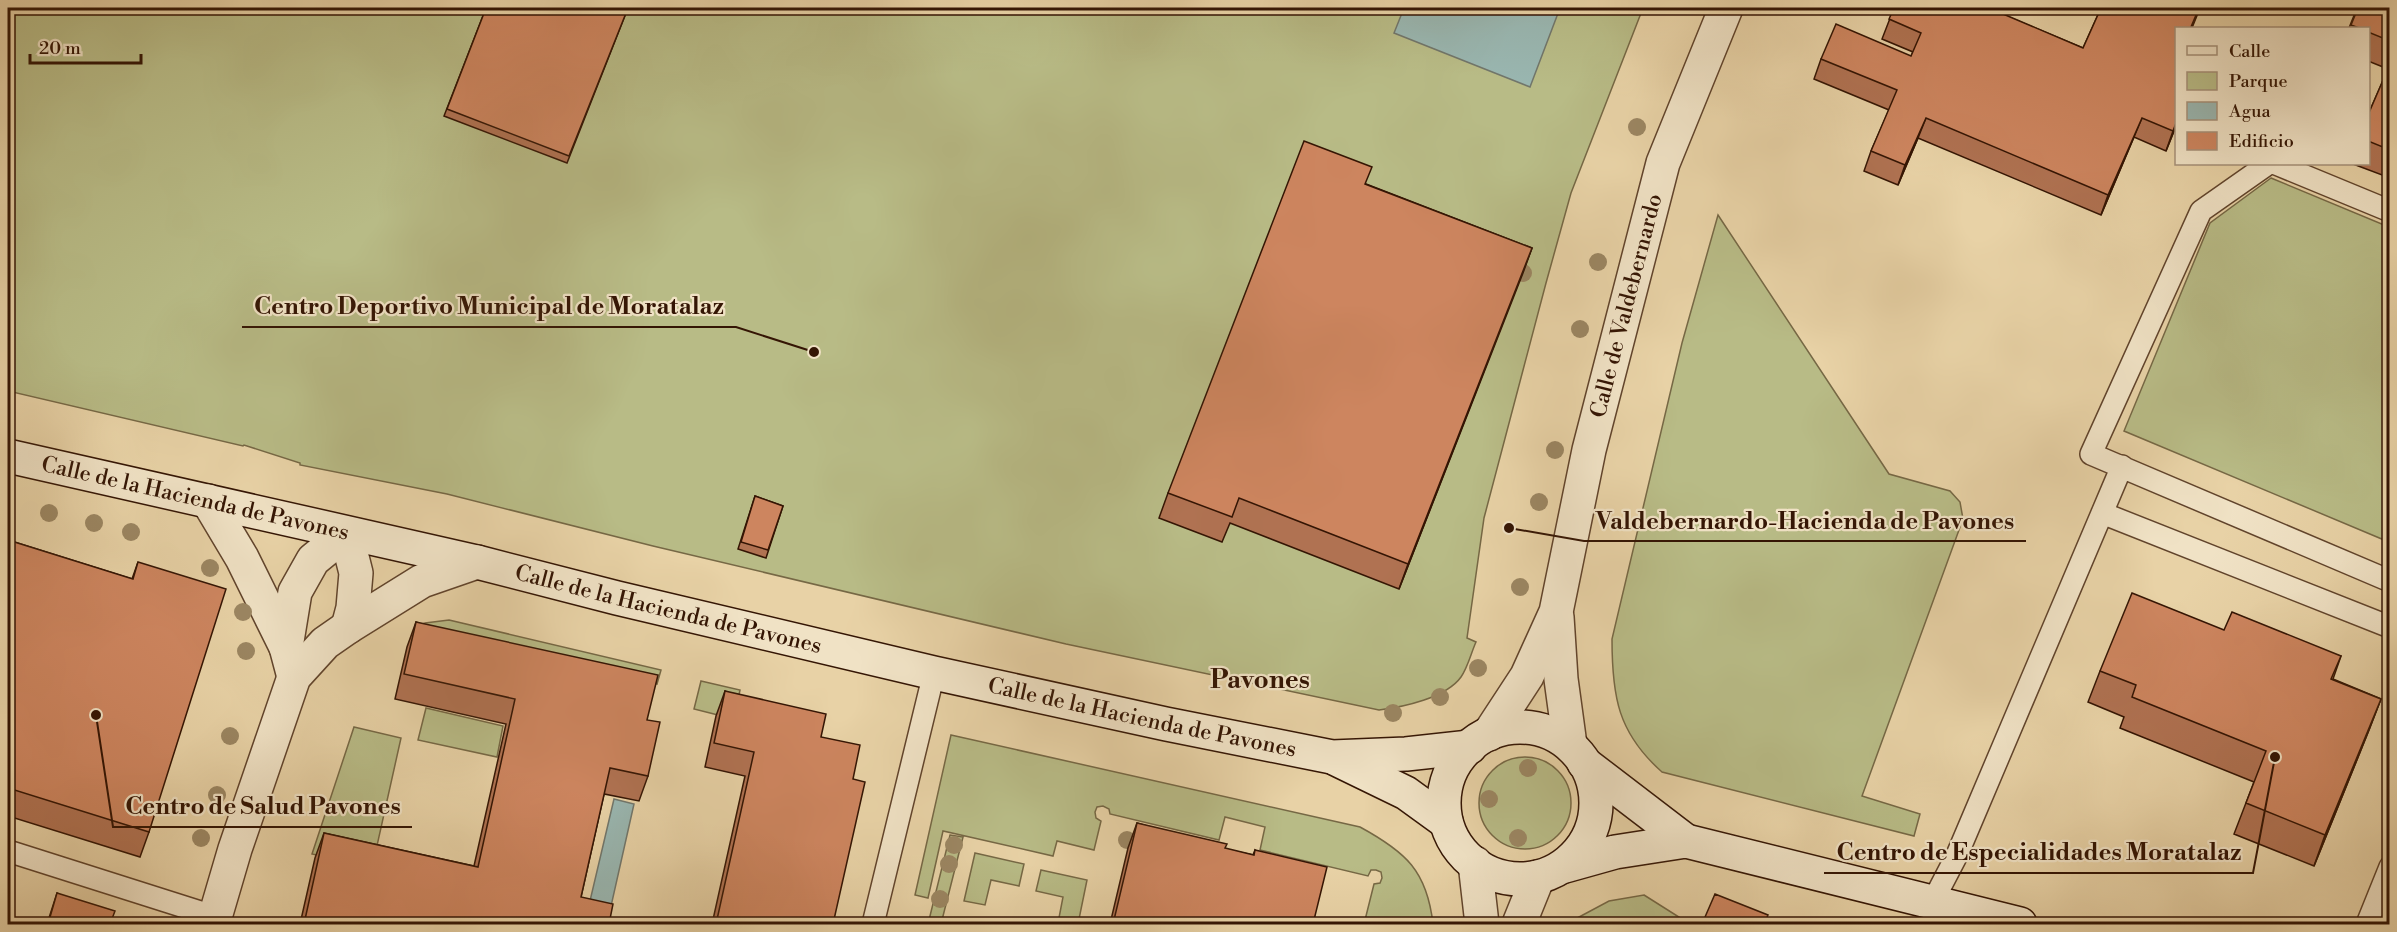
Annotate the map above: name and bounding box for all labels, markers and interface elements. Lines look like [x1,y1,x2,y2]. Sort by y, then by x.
scale bar [30,27,141,65]
legend [2175,27,2370,165]
text: 20 m [39,37,81,60]
text: Calle [2229,40,2270,63]
text: Parque [2229,70,2288,93]
text: Agua [2228,100,2271,123]
text: Edificio [2229,130,2294,153]
street label: Calle de Valdebernardo [1584,191,1668,421]
callout: Centro Deportivo Municipal de Moratalaz [242,285,736,327]
text: Centro Deportivo Municipal de Moratalaz [254,292,724,322]
street label: Calle de la Hacienda de Pavones [39,450,352,546]
callout: Valdebernardo-Hacienda de Pavones [1584,499,2026,541]
text: Valdebernardo-Hacienda de Pavones [1595,507,2014,537]
street label: Calle de la Hacienda de Pavones [512,559,824,659]
district label: Pavones [1210,664,1310,696]
street label: Calle de la Hacienda de Pavones [985,672,1299,763]
callout: Centro de Salud Pavones [113,785,412,827]
text: Centro de Salud Pavones [125,792,401,822]
callout: Centro de Especialidades Moratalaz [1824,831,2253,873]
text: Centro de Especialidades Moratalaz [1837,838,2241,868]

